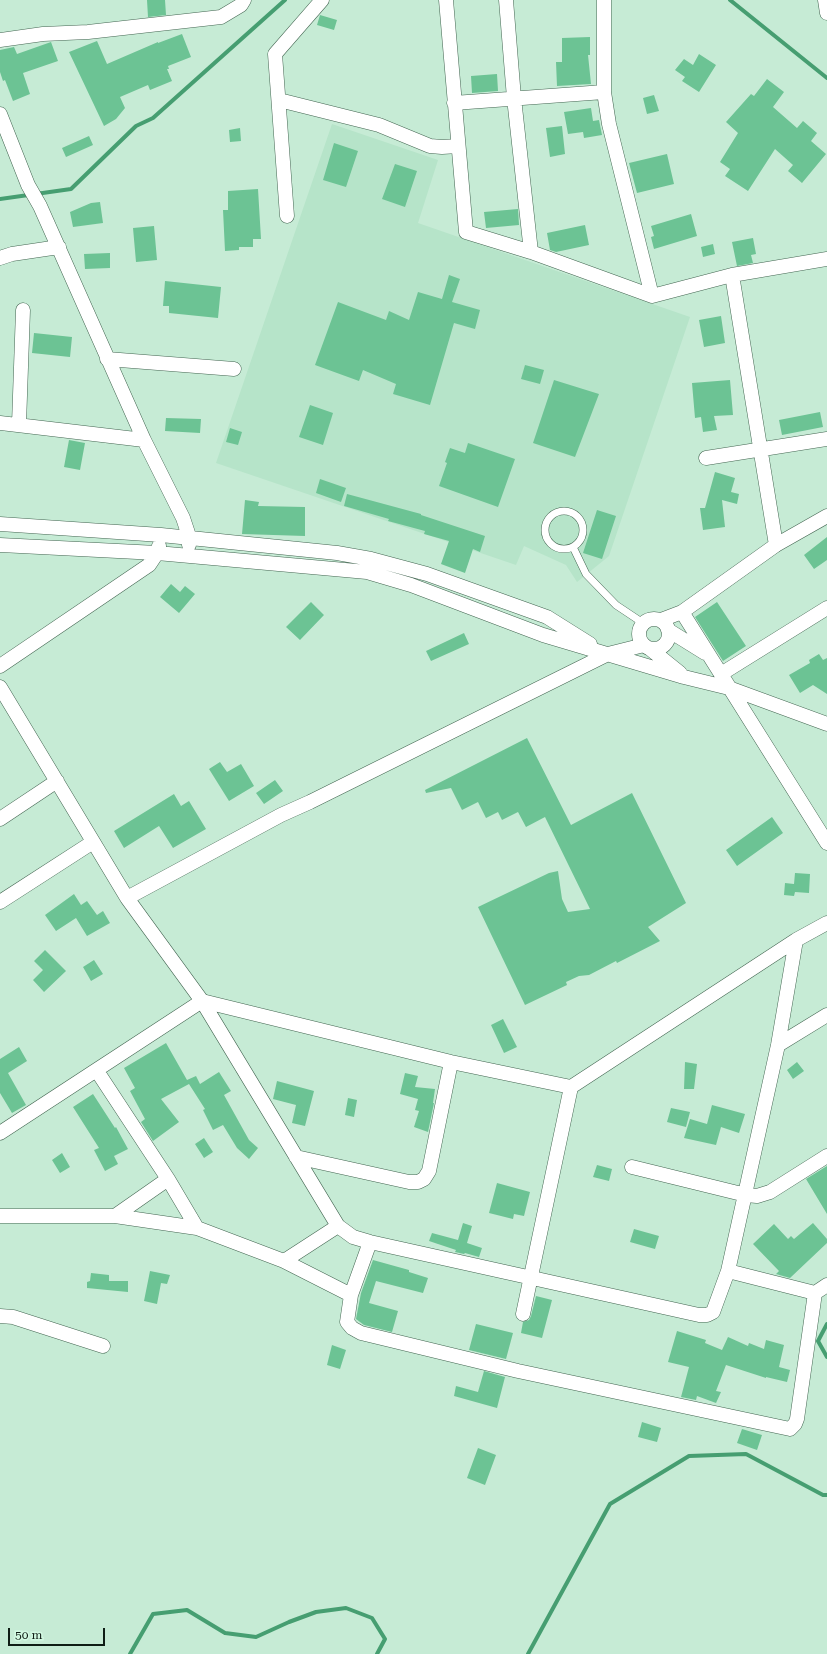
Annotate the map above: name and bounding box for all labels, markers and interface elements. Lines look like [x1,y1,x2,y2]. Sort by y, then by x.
scale bar [10,1620,107,1646]
text: 50 m [15,1628,42,1642]

